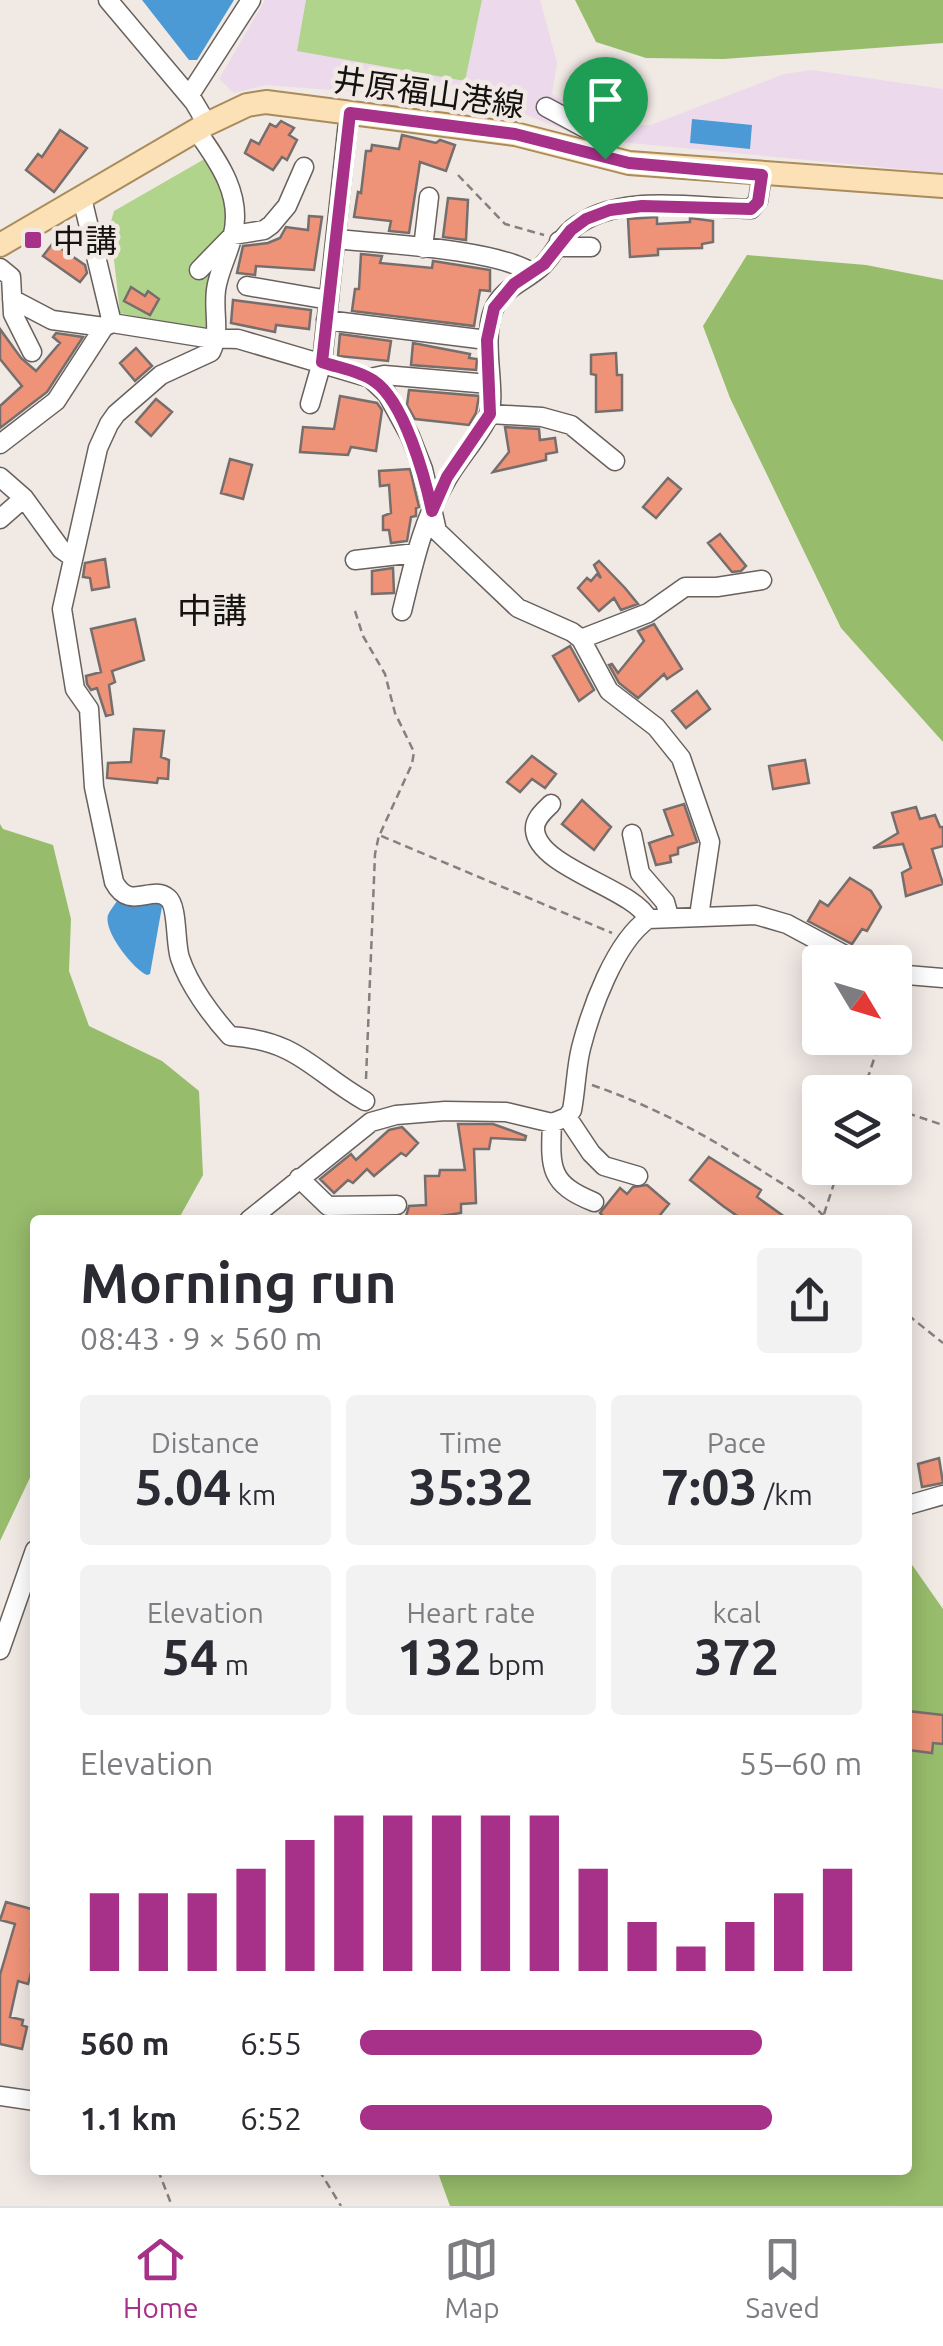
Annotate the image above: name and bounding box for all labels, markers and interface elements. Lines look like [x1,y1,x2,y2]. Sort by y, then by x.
pin [563,57,648,160]
street label: 井原福山港線 [331,61,527,123]
icon: arrive [578,72,633,127]
place label: 中講 [53,222,117,258]
marker: 中講 [22,229,44,251]
district label: 中講 [177,590,247,630]
north arrow [802,945,912,1055]
map controls [802,945,912,1185]
button: layers [802,1075,912,1185]
button: share [757,1248,862,1353]
text: Morning run [80,1252,397,1313]
text: 08:43 · 9 × 560 m [80,1320,322,1356]
text: Distance [151,1427,260,1458]
text: Time [440,1427,502,1458]
text: Pace [707,1427,766,1458]
text: 5.04 [135,1458,231,1514]
text: 35:32 [408,1458,534,1514]
text: 7:03 [661,1458,758,1514]
text: km [231,1479,276,1510]
text: /km [758,1479,813,1510]
text: Elevation [147,1597,264,1628]
text: Heart rate [407,1597,535,1628]
text: kcal [712,1597,761,1628]
text: 54 [162,1628,218,1684]
text: 132 [397,1628,482,1684]
text: 372 [694,1628,779,1684]
text: m [218,1649,249,1680]
text: bpm [482,1649,545,1680]
text: Elevation [80,1745,213,1781]
text: 55–60 m [739,1745,862,1781]
text: 560 m [80,2025,169,2061]
text: 6:55 [240,2025,302,2061]
text: 1.1 km [80,2100,177,2136]
text: 6:52 [240,2100,302,2136]
tab: Home [123,2232,199,2323]
tab: Map [444,2232,500,2323]
tab: Saved [745,2232,820,2323]

